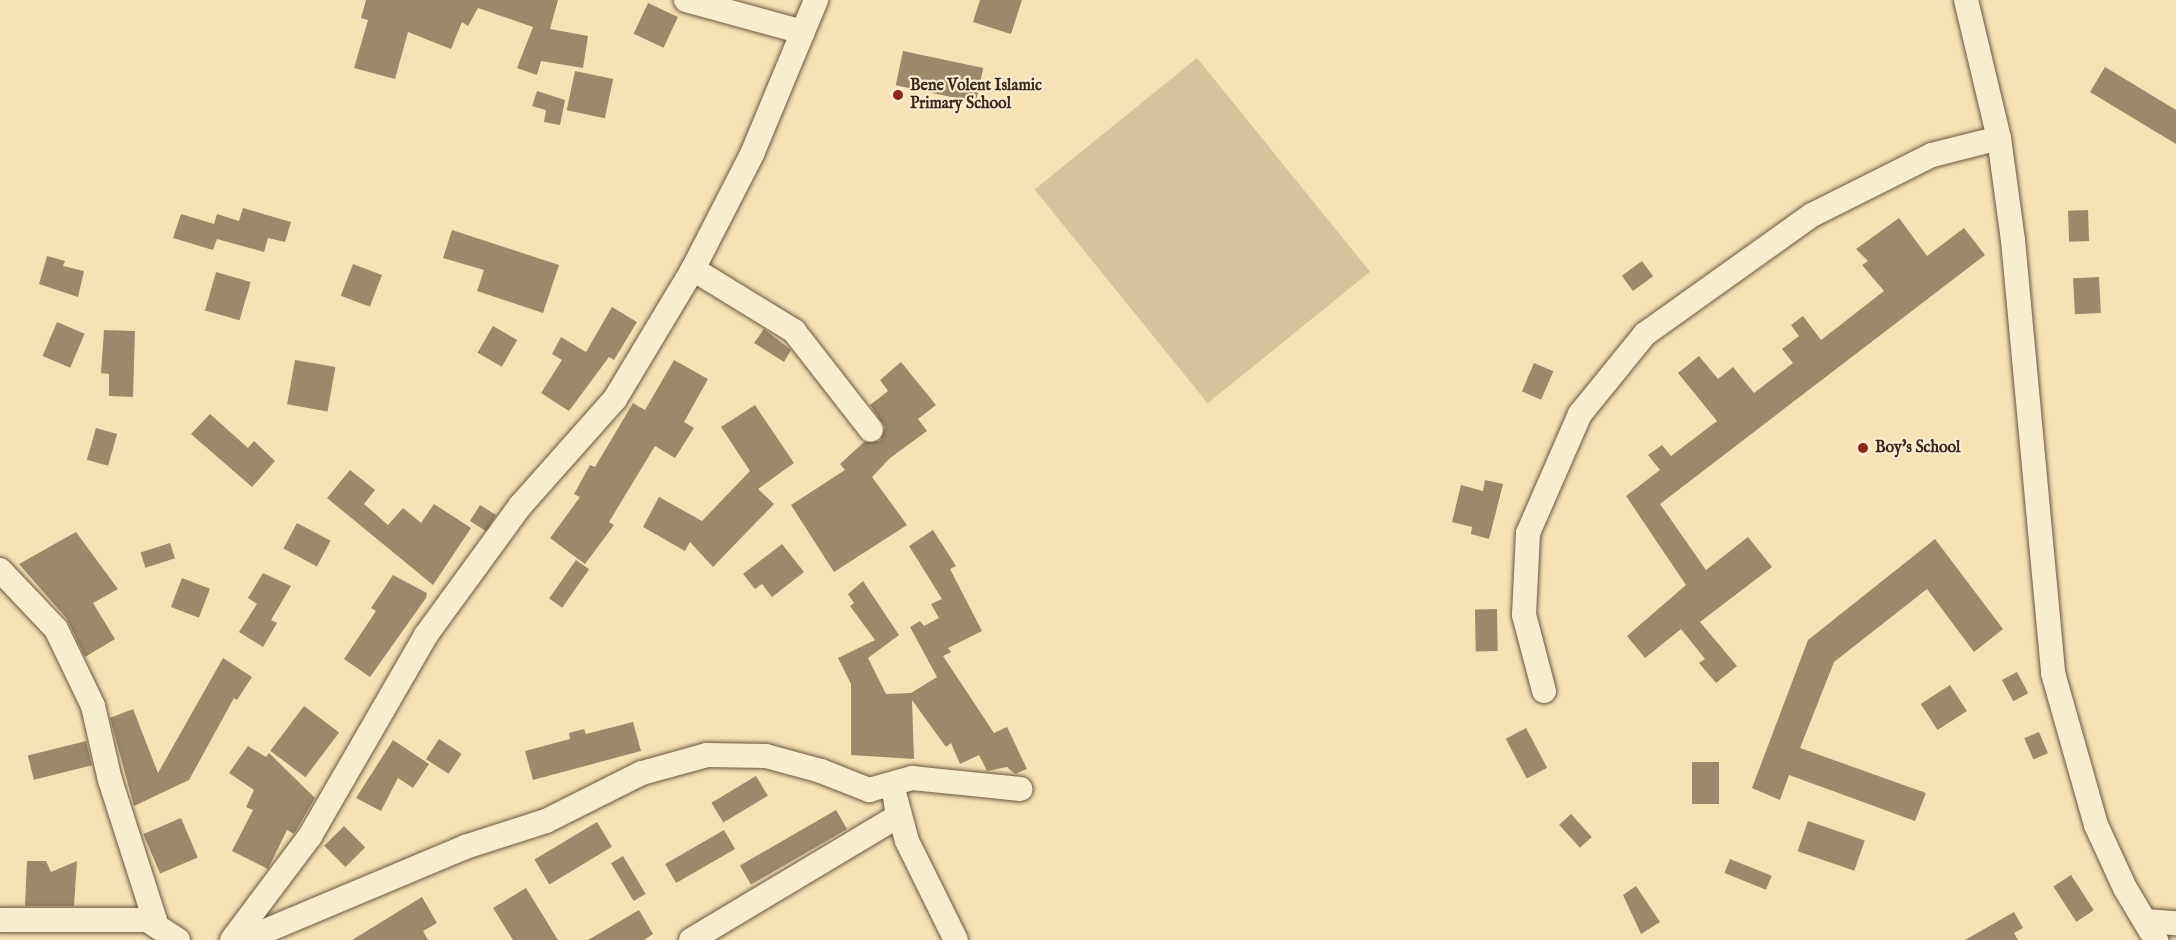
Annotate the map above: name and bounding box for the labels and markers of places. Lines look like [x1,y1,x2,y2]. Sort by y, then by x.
place label: Bene Volent Islamic Primary School [910,76,1042,114]
marker: Bene Volent Islamic Primary School [891,88,905,102]
place label: Boy's School [1875,438,1960,458]
marker: Boy's School [1856,441,1870,455]

